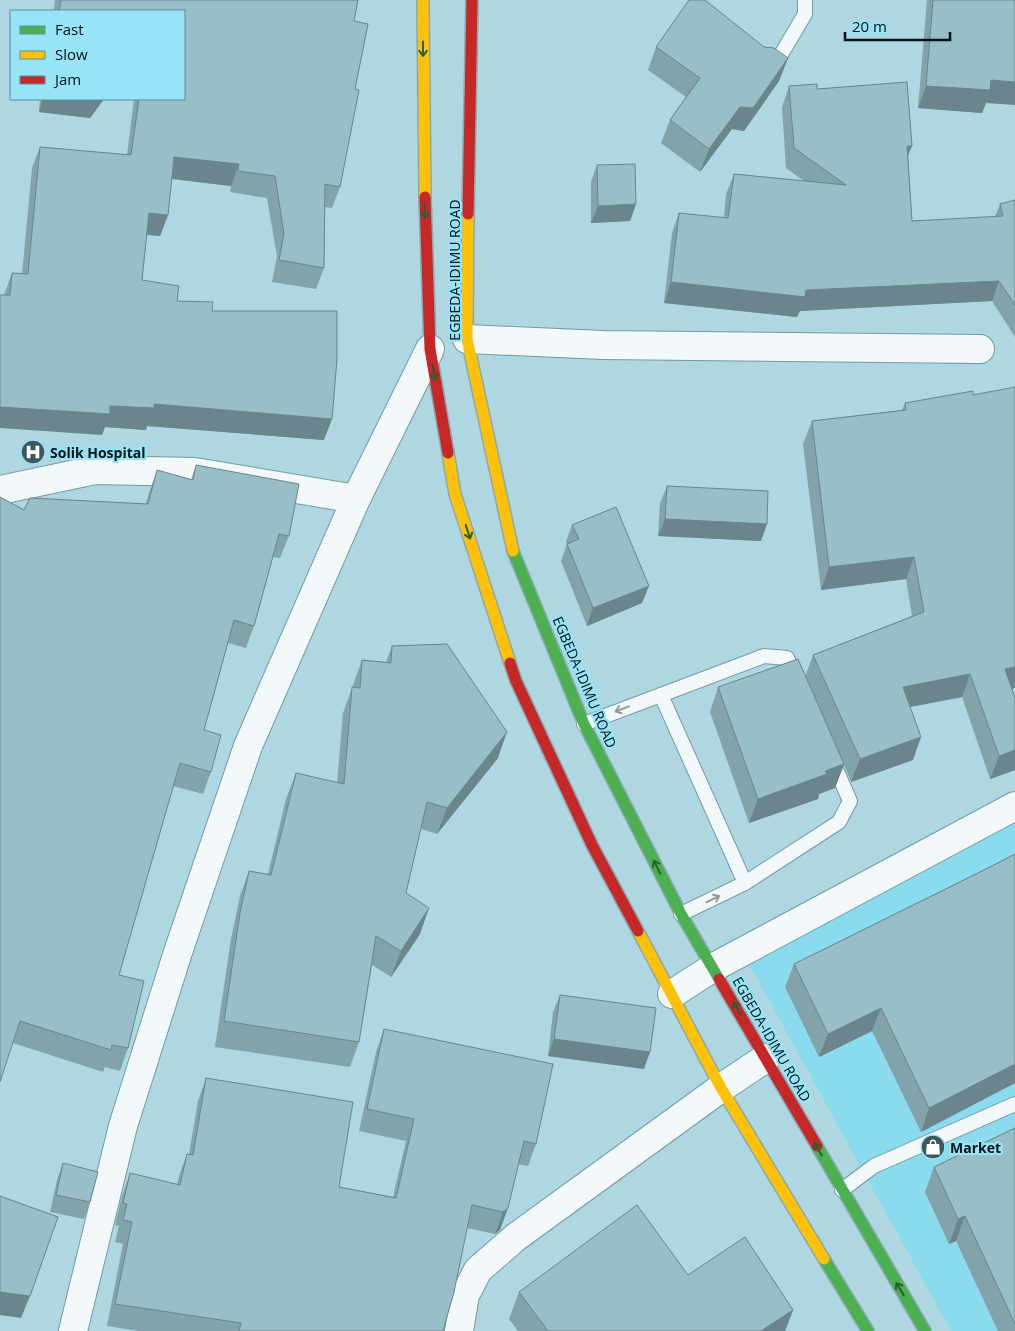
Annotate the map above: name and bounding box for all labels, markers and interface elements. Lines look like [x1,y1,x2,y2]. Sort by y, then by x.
legend [10,10,185,100]
scale bar [845,10,950,42]
text: 20 m [852,16,887,36]
text: Fast [55,19,84,39]
one-way arrow [418,40,428,56]
text: Slow [55,44,88,64]
text: Jam [53,69,81,89]
street label: EGBEDA-IDIMU ROAD [445,199,464,341]
one-way arrow [421,203,430,219]
one-way arrow [430,365,440,381]
hospital icon: Solik Hospital [20,439,46,465]
place label: Solik Hospital [50,443,146,462]
one-way arrow [463,524,473,540]
street label: EGBEDA-IDIMU ROAD [549,613,621,751]
one-way arrow [615,705,630,715]
one-way arrow [652,860,661,875]
one-way arrow [706,893,721,903]
street label: EGBEDA-IDIMU ROAD [728,973,816,1105]
one-way arrow [732,1001,742,1016]
shop icon: Market [920,1134,946,1160]
place label: Market [950,1138,1001,1157]
one-way arrow [813,1142,822,1157]
one-way arrow [895,1283,905,1297]

